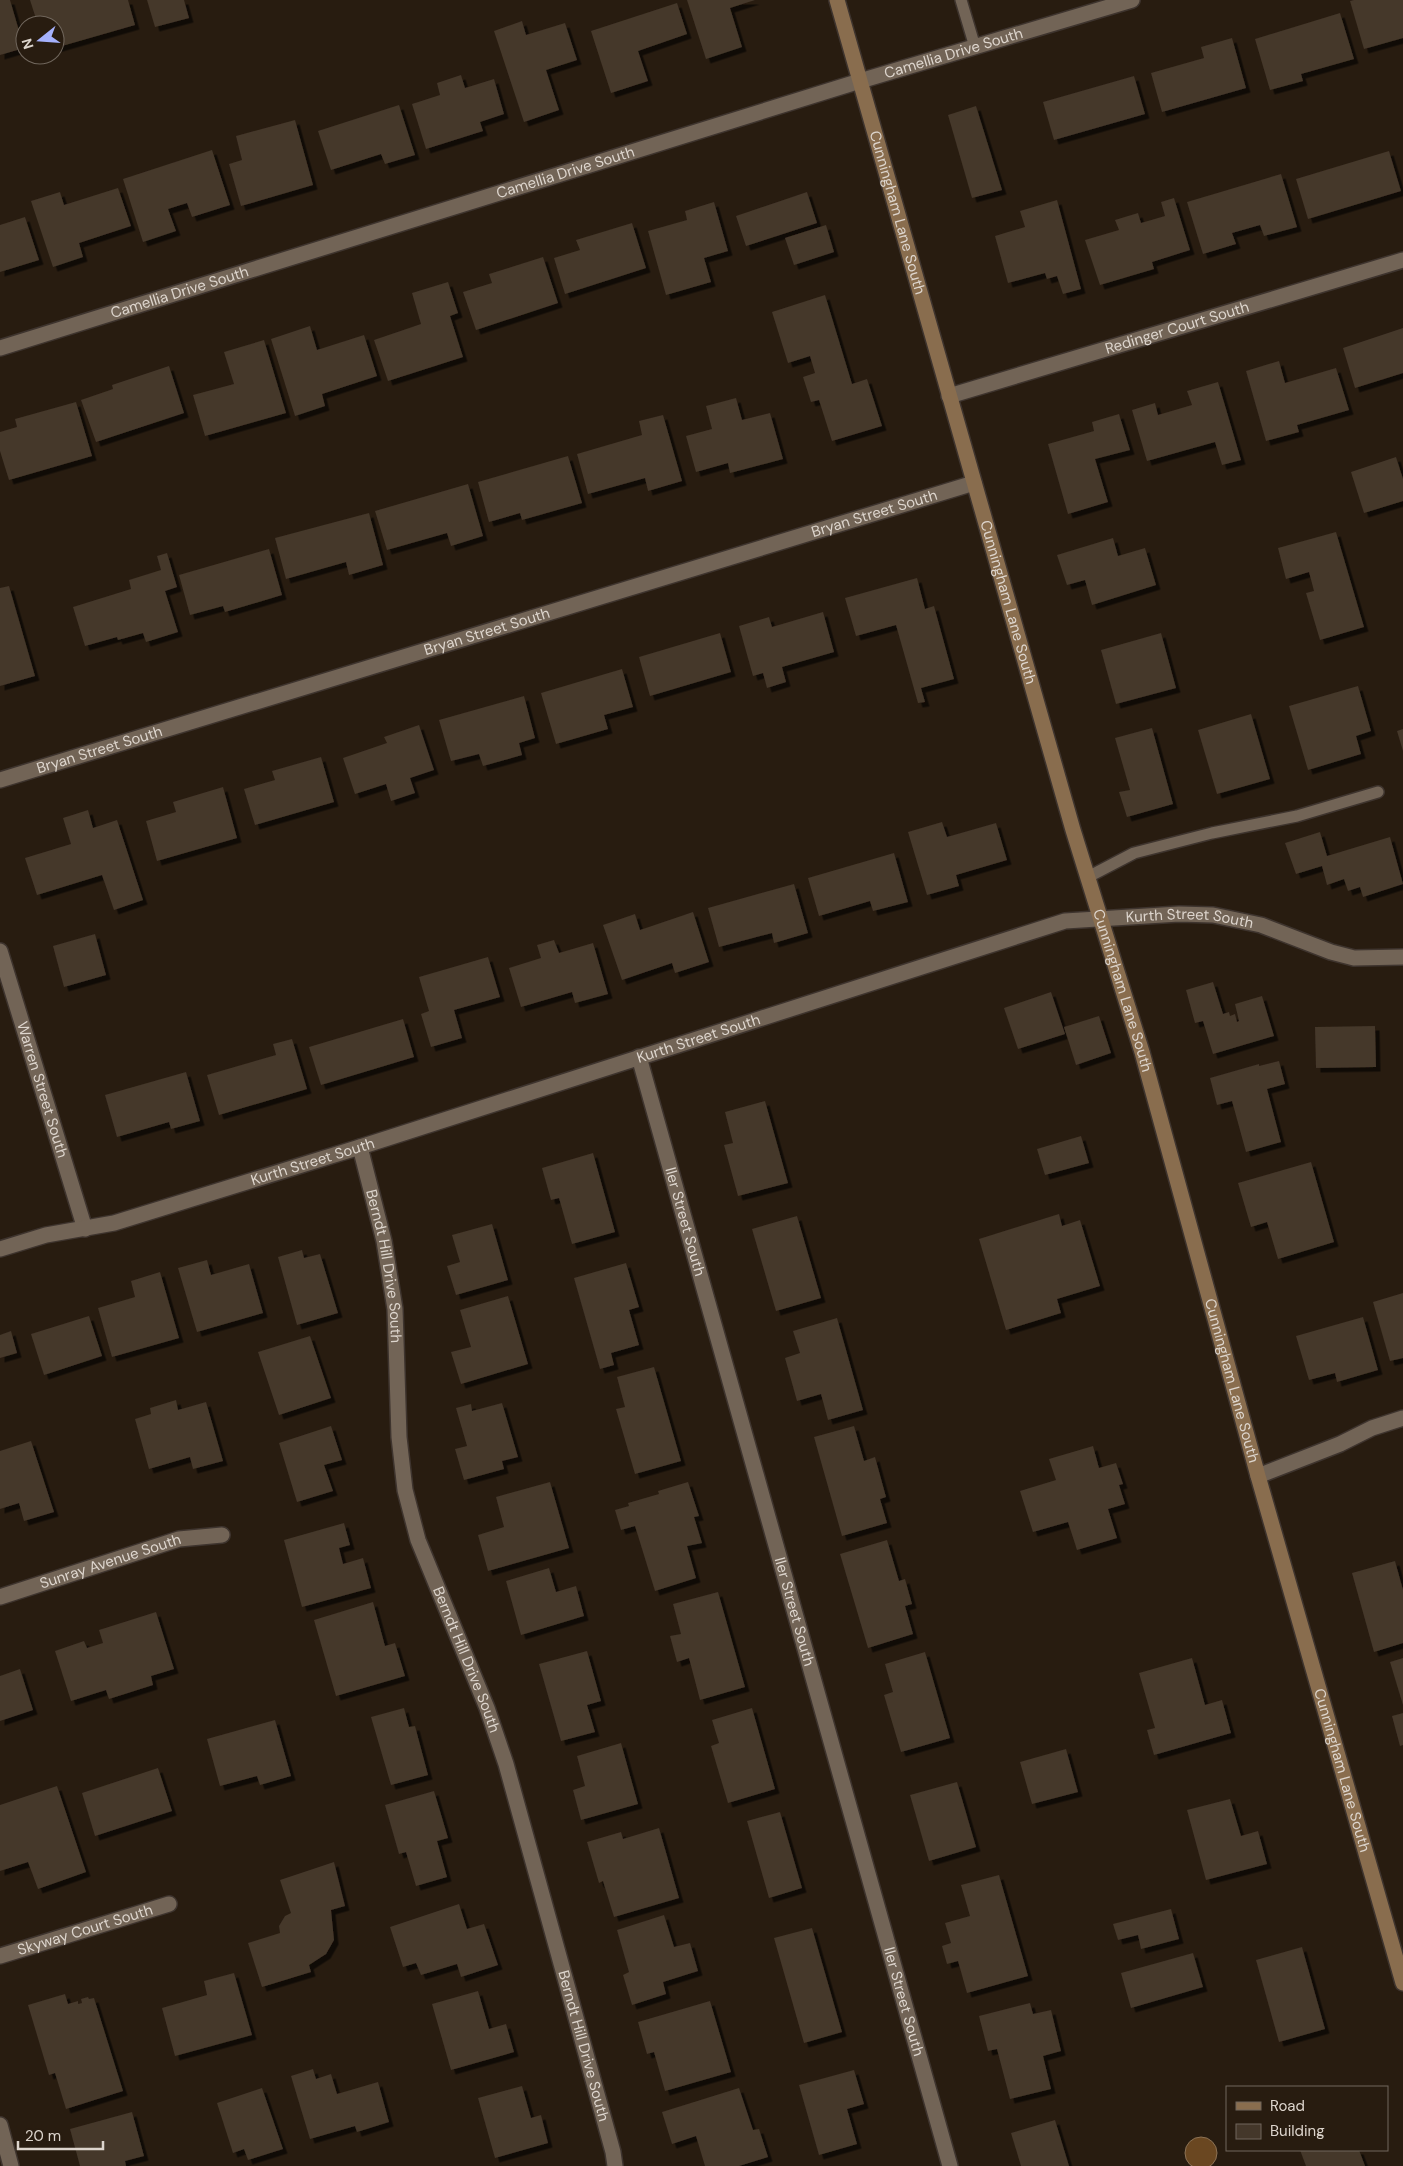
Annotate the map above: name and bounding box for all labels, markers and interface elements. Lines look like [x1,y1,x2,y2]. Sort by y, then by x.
north arrow [15,15,65,65]
street label: Camellia Drive South [882,23,1025,83]
text: N [17,36,38,51]
street label: Cunningham Lane South [865,128,930,297]
street label: Camellia Drive South [494,142,637,203]
street label: Camellia Drive South [108,261,251,323]
street label: Redinger Court South [1103,297,1251,359]
street label: Bryan Street South [809,485,940,542]
street label: Cunningham Lane South [975,518,1041,686]
street label: Bryan Street South [421,603,552,660]
street label: Bryan Street South [34,721,165,778]
street label: Kurth Street South [1125,904,1255,933]
street label: Cunningham Lane South [1088,907,1157,1074]
street label: Kurth Street South [634,1009,763,1068]
street label: Warren Street South [12,1019,73,1160]
street label: Kurth Street South [248,1133,377,1190]
street label: Iler Street South [660,1165,710,1278]
street label: Berndt Hill Drive South [361,1187,406,1343]
street label: Cunningham Lane South [1200,1296,1264,1465]
street label: Sunray Avenue South [37,1529,184,1593]
street label: Iler Street South [770,1555,819,1668]
street label: Berndt Hill Drive South [428,1583,505,1735]
street label: Cunningham Lane South [1309,1686,1375,1854]
street label: Skyway Court South [15,1900,155,1960]
street label: Iler Street South [879,1945,929,2058]
street label: Berndt Hill Drive South [553,1968,614,2124]
legend [1226,2086,1388,2151]
text: Road [1270,2096,1305,2116]
scale bar [18,2118,102,2150]
text: Building [1270,2121,1325,2141]
text: 20 m [25,2126,61,2146]

